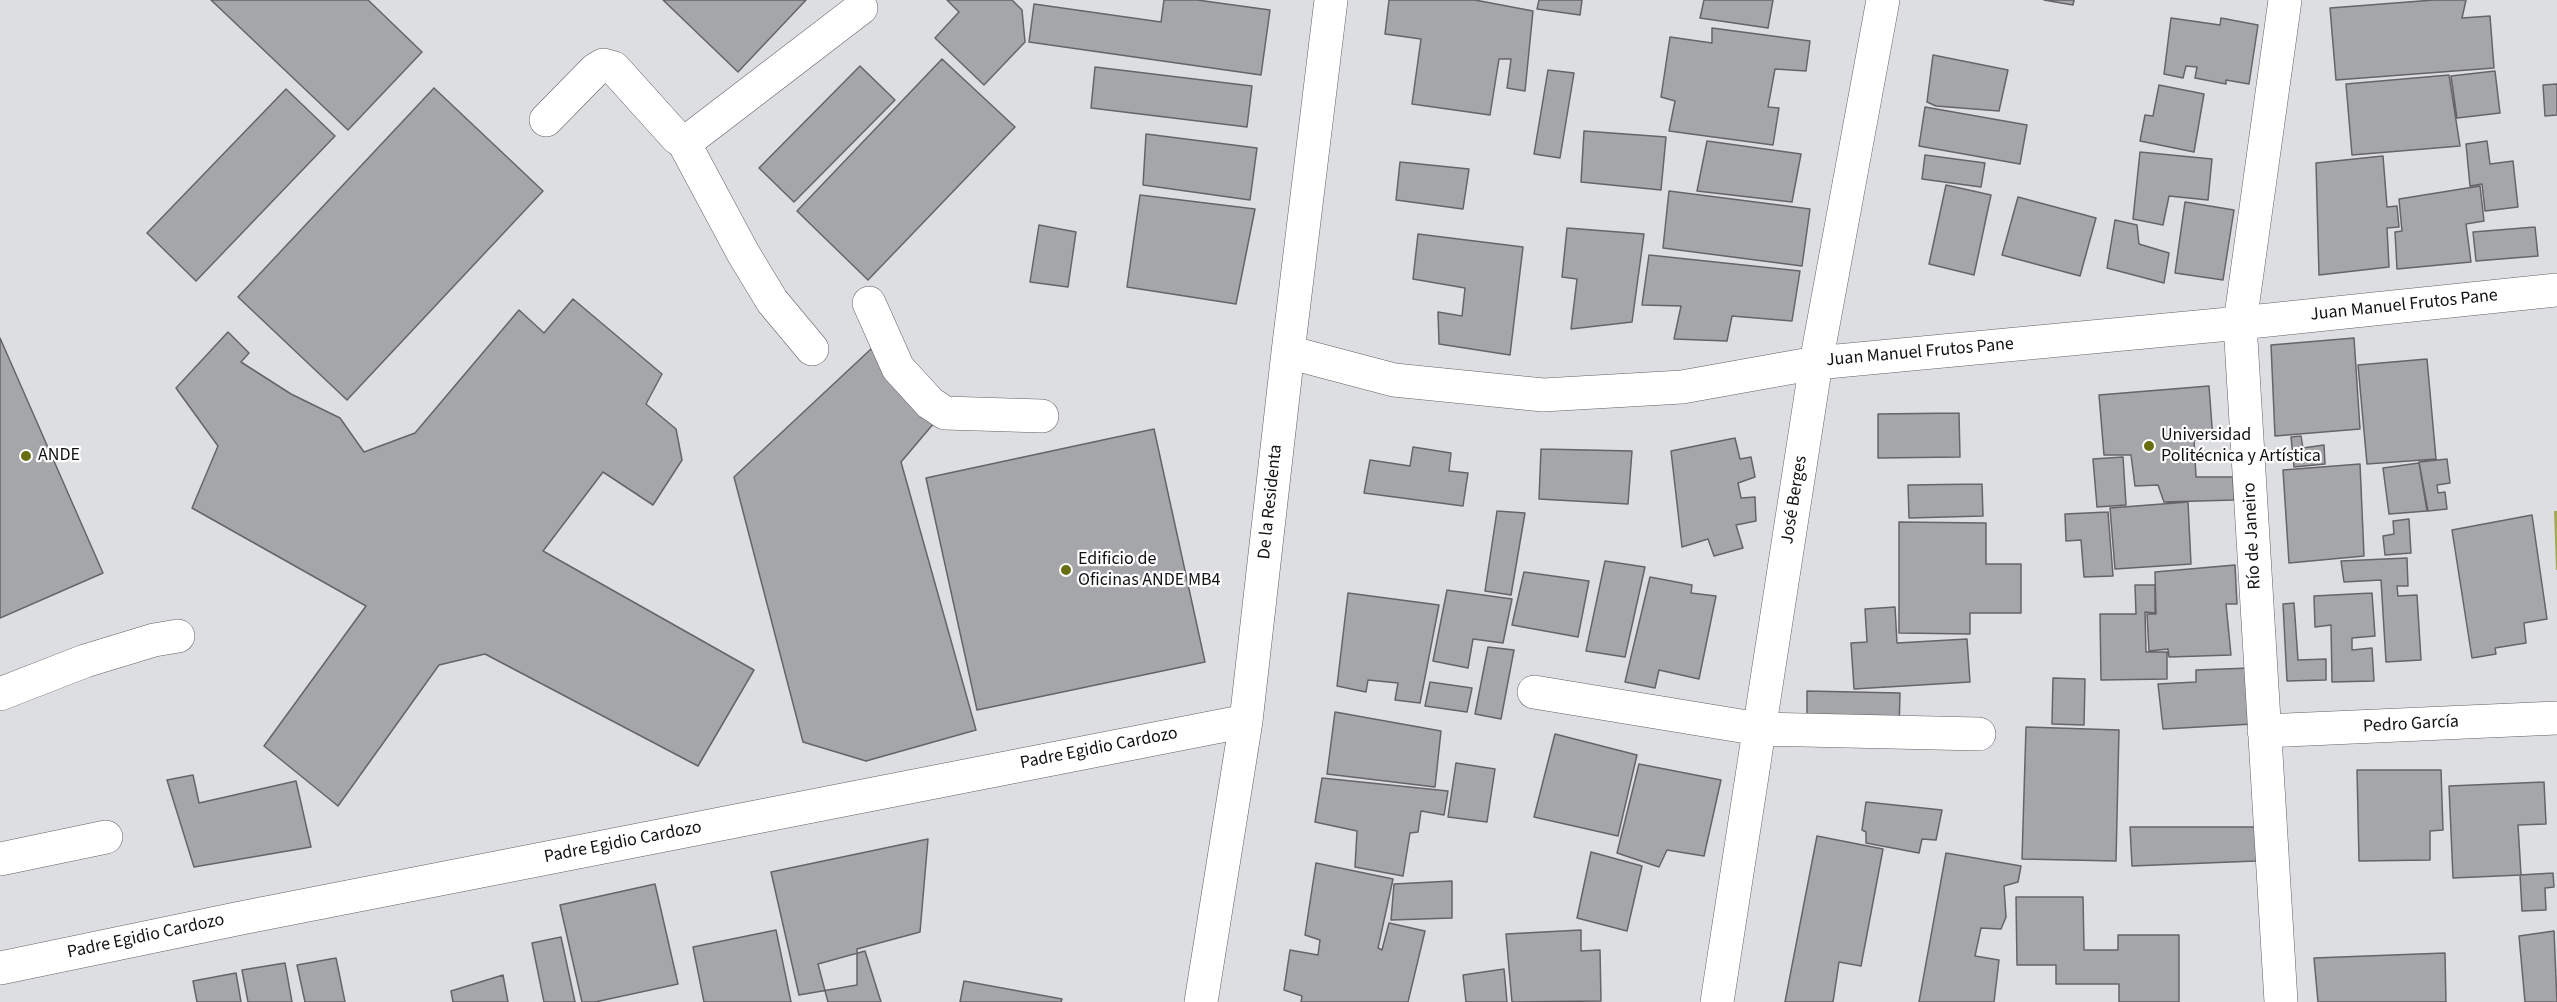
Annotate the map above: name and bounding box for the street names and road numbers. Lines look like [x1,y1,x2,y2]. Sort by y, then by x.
street label: Juan Manuel Frutos Pane [2309,285,2499,327]
street label: Juan Manuel Frutos Pane [1825,334,2015,372]
street label: De la Residenta [1254,444,1288,560]
street label: José Berges [1777,454,1813,546]
street label: Río de Janeiro [2239,482,2267,590]
street label: Pedro García [2362,712,2460,738]
street label: Padre Egidio Cardozo [1018,723,1180,775]
street label: Padre Egidio Cardozo [542,817,704,869]
street label: Padre Egidio Cardozo [65,910,227,964]

